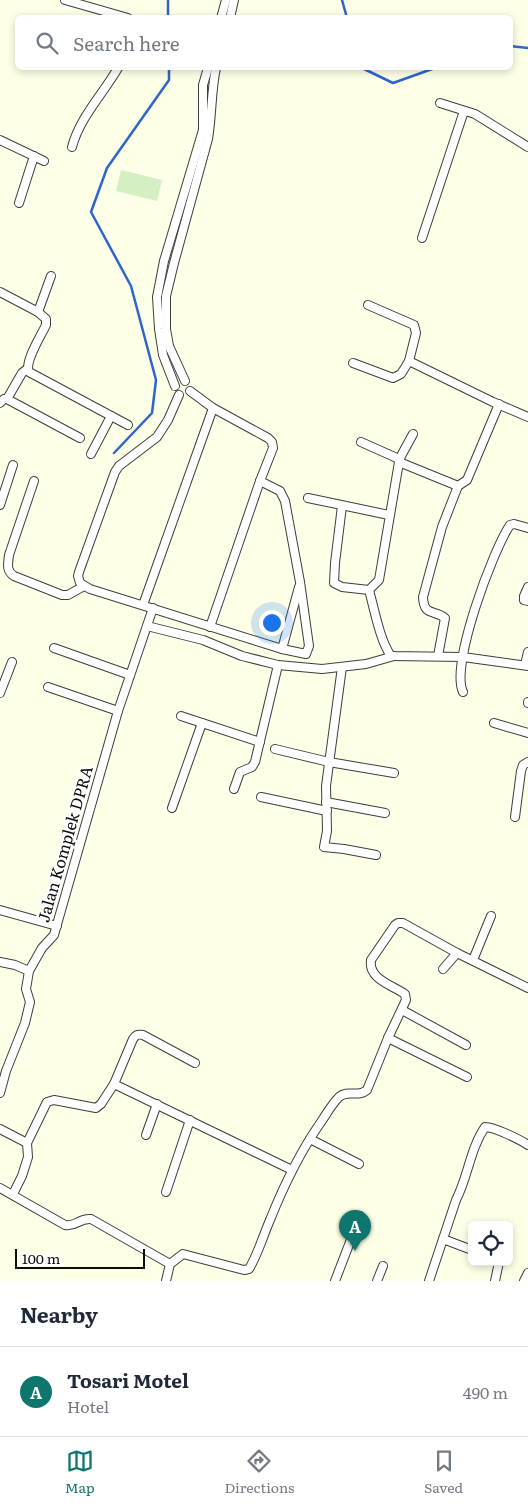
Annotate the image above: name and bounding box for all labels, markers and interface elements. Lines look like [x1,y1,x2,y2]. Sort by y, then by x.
search box [15,15,513,70]
icon: search [33,29,61,57]
text: Search here [73,29,180,57]
your location [259,610,285,636]
street label: Jalan Komplek DPRA [30,762,98,925]
pin: A [339,1210,371,1251]
map controls [468,1221,513,1266]
button: locate [468,1221,513,1266]
scale bar [15,1246,145,1269]
text: 100 m [22,1248,60,1268]
text: Nearby [20,1298,98,1329]
text: Tosari Motel [67,1366,189,1394]
text: A [30,1380,42,1404]
text: 490 m [463,1380,508,1404]
text: Hotel [67,1394,109,1418]
tab: Map [65,1447,95,1497]
tab: Directions [224,1447,294,1497]
tab: Saved [424,1447,463,1497]

